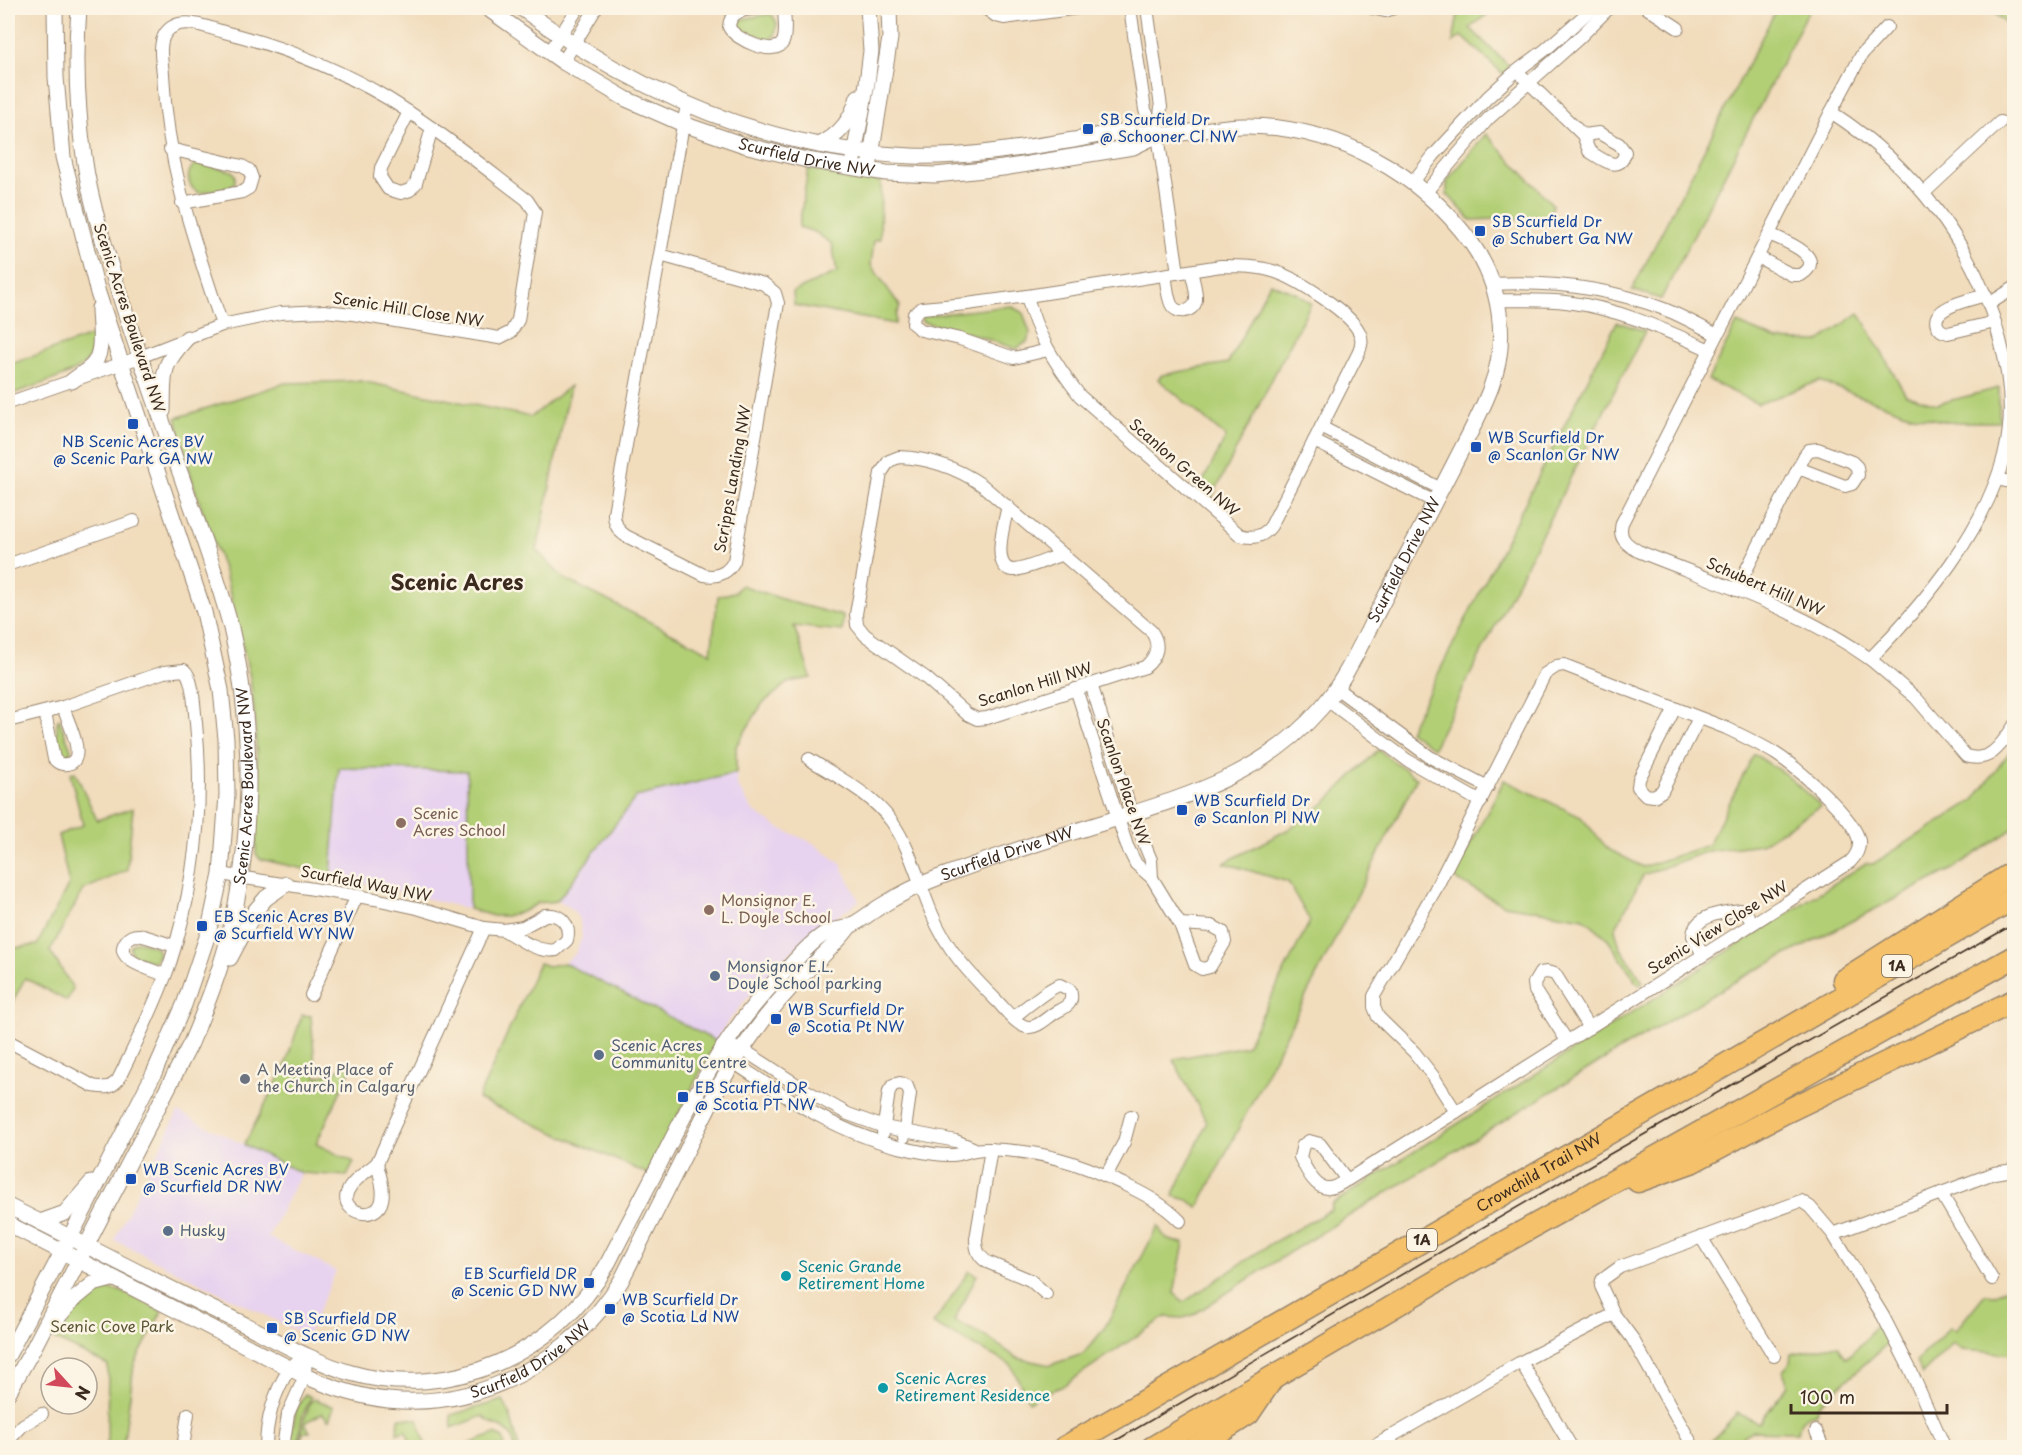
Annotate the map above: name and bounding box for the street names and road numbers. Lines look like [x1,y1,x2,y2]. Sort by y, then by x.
street label: Scurfield Drive NW [736,131,877,181]
street label: Scenic Acres Boulevard NW [89,220,172,415]
street label: Scenic Hill Close NW [331,285,485,332]
street label: Scripps Landing NW [707,403,756,554]
street label: Scanlon Green NW [1125,412,1245,521]
street label: Scurfield Drive NW [1361,492,1445,626]
street label: Schubert Hill NW [1703,550,1828,621]
street label: Scanlon Hill NW [975,655,1095,712]
street label: Scenic Acres Boulevard NW [227,686,258,887]
street label: Scanlon Place NW [1092,715,1157,848]
street label: Scurfield Drive NW [937,820,1076,886]
street label: Scurfield Way NW [299,859,433,906]
street label: Scenic View Close NW [1643,874,1792,979]
road number: 1A [1882,955,1912,977]
street label: Crowchild Trail NW [1471,1126,1605,1217]
road number: 1A [1407,1229,1437,1251]
street label: Scurfield Drive NW [467,1314,595,1403]

